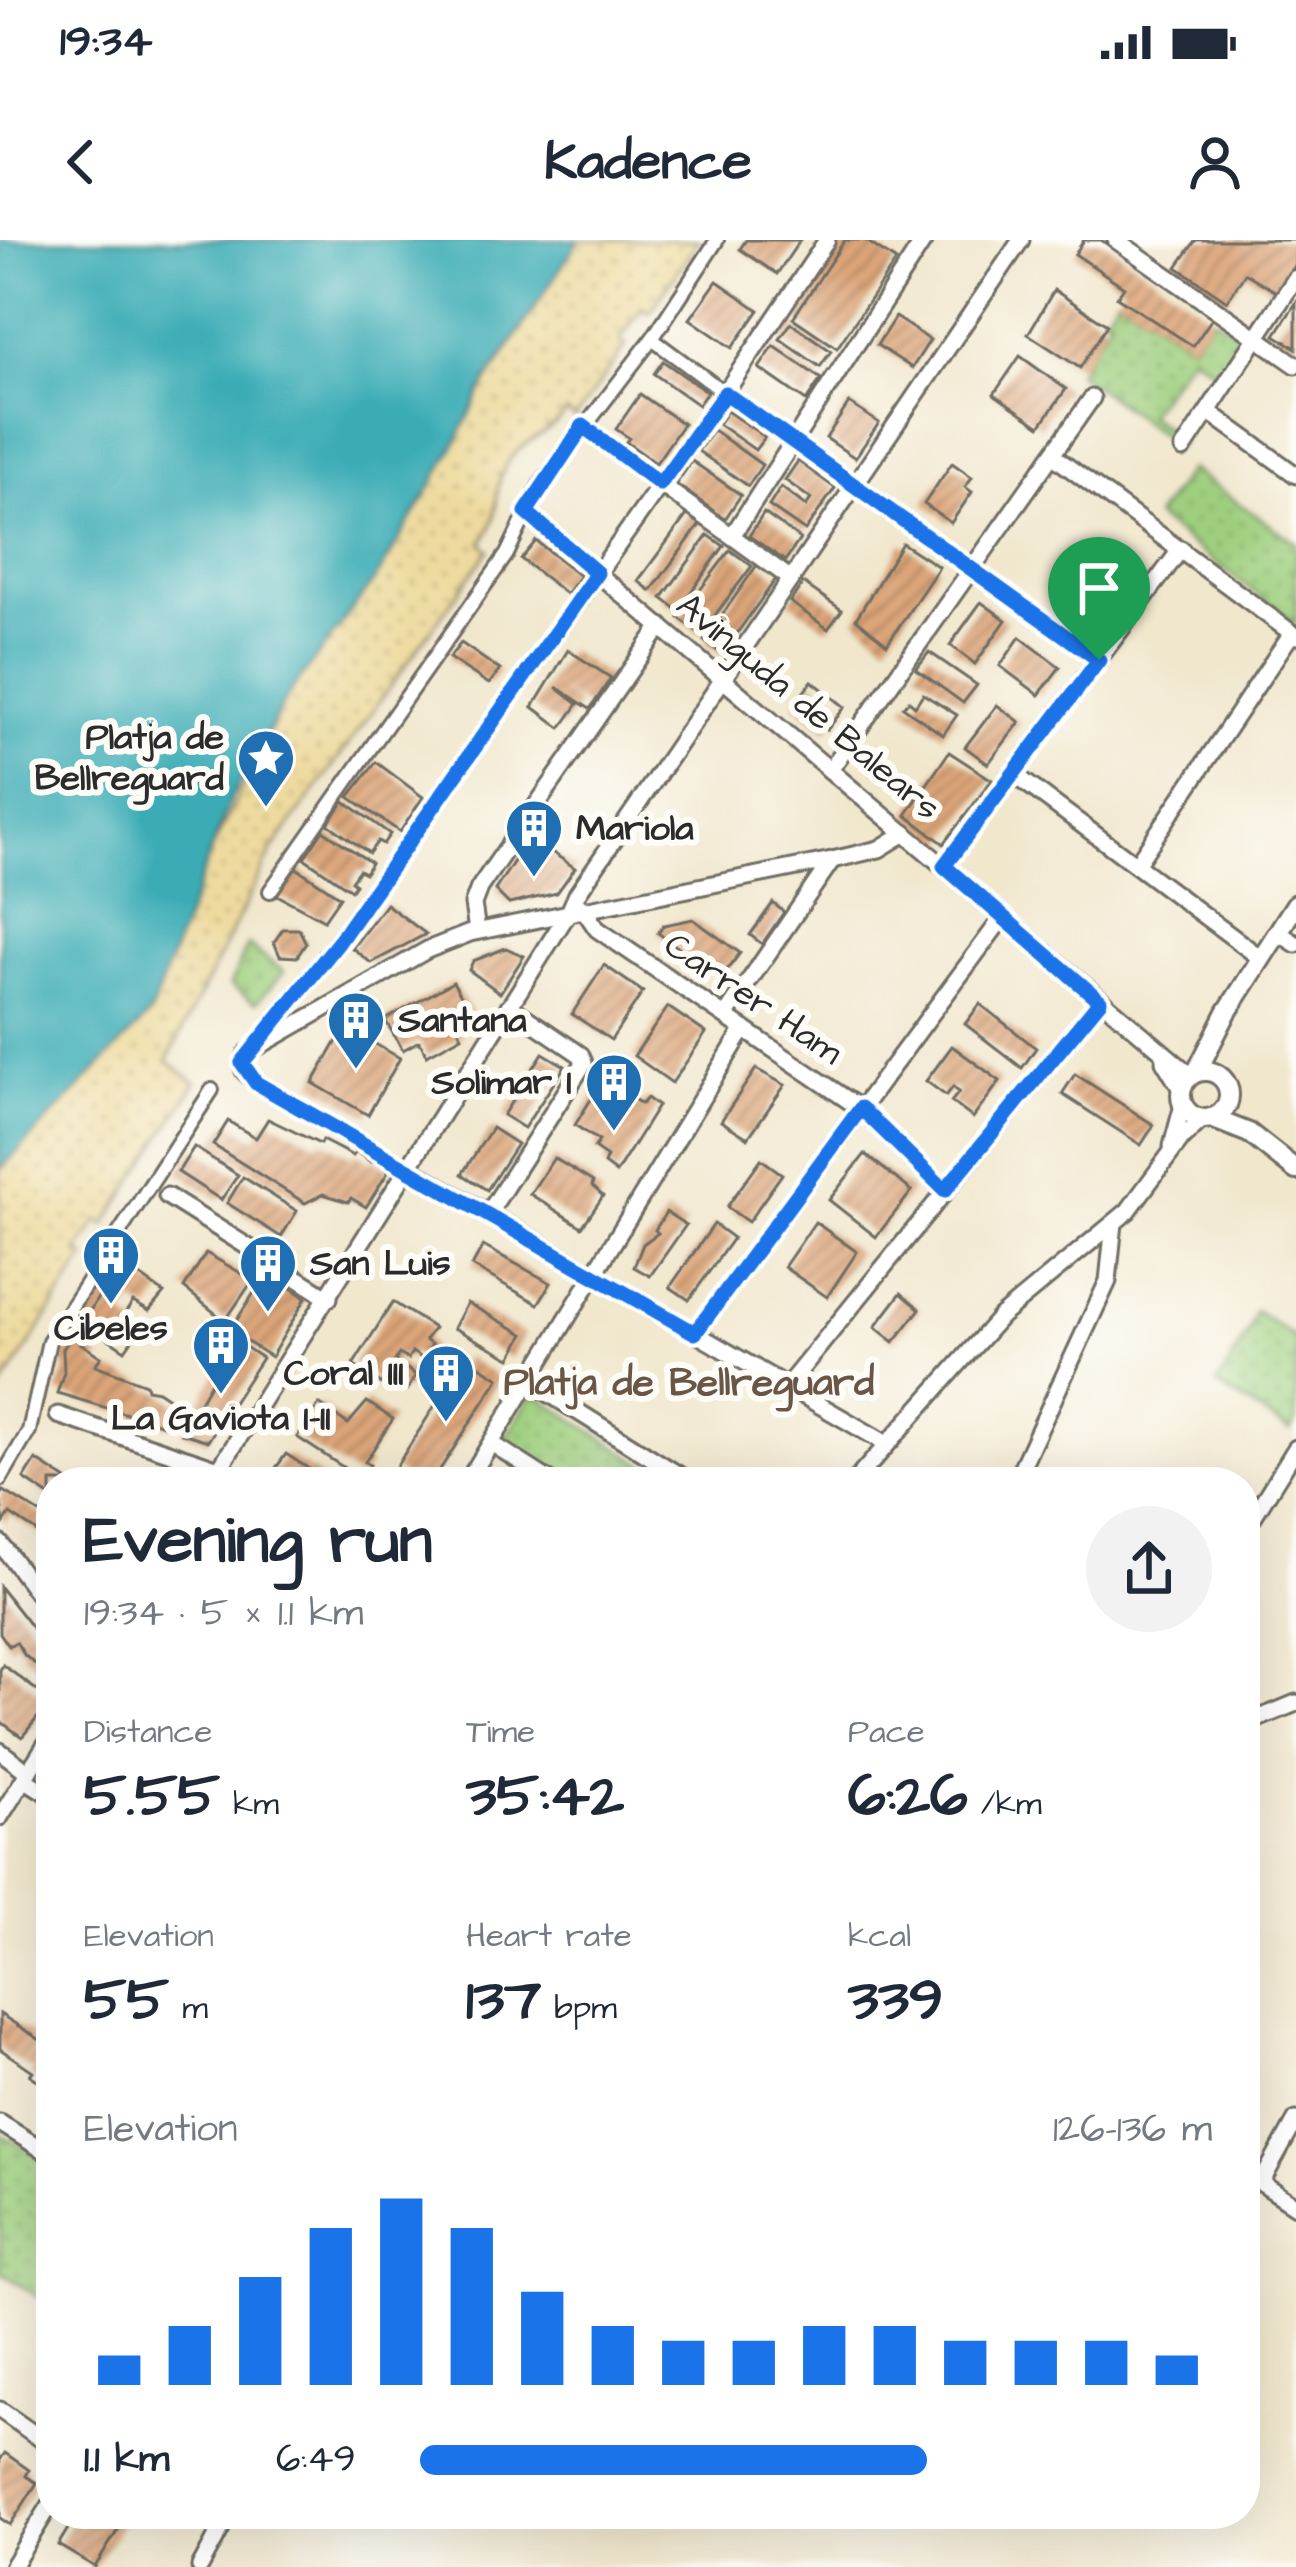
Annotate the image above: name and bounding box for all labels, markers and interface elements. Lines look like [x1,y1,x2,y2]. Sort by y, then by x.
text: 19:34 [60,11,152,73]
text: Kadence [544,125,752,200]
icon: back [48,129,114,195]
icon: person [1182,129,1248,195]
pin [1048,537,1150,660]
icon: arrive [1066,555,1132,621]
street label: Avinguda de Balears [664,581,951,834]
place label: Platja de Bellreguard [35,712,225,805]
place icon: Platja de Bellreguard [235,727,297,809]
building icon: Mariola [503,797,565,879]
place label: Mariola [576,803,694,854]
street label: Carrer Ham [654,920,852,1078]
building icon: Santana [325,989,387,1071]
place label: Santana [397,995,527,1046]
building icon: Solimar I [583,1051,645,1133]
place label: Solimar I [430,1057,572,1108]
building icon: Cibeles [80,1224,142,1306]
building icon: San Luis [237,1232,299,1314]
place label: San Luis [309,1238,451,1289]
place label: Cibeles [54,1303,168,1354]
building icon: La Gaviota I-II [190,1314,252,1396]
building icon: Coral III [415,1342,477,1424]
place label: Coral III [284,1348,404,1399]
district label: Platja de Bellreguard [504,1357,874,1412]
place label: La Gaviota I-II [111,1393,331,1444]
text: Evening run [84,1496,432,1588]
button: share [1086,1506,1212,1632]
text: 19:34 · 5 × 1.1 km [84,1587,363,1641]
text: Distance [84,1709,212,1755]
text: Time [466,1709,535,1755]
text: Pace [848,1709,925,1755]
text: 5.55 [84,1755,220,1838]
text: 35:42 [466,1755,624,1838]
text: 6:26 [848,1755,968,1838]
text: km [220,1781,279,1827]
text: /km [968,1781,1042,1827]
text: Elevation [84,1913,214,1959]
text: Heart rate [466,1913,632,1959]
text: kcal [848,1913,911,1959]
text: 55 [84,1959,169,2042]
text: 137 [466,1959,541,2042]
text: 339 [848,1959,943,2042]
text: m [169,1985,208,2031]
text: bpm [541,1985,617,2031]
text: Elevation [84,2103,238,2157]
text: 126–136 m [1053,2103,1212,2157]
text: 1.1 km [84,2433,169,2487]
text: 6:49 [276,2433,356,2487]

